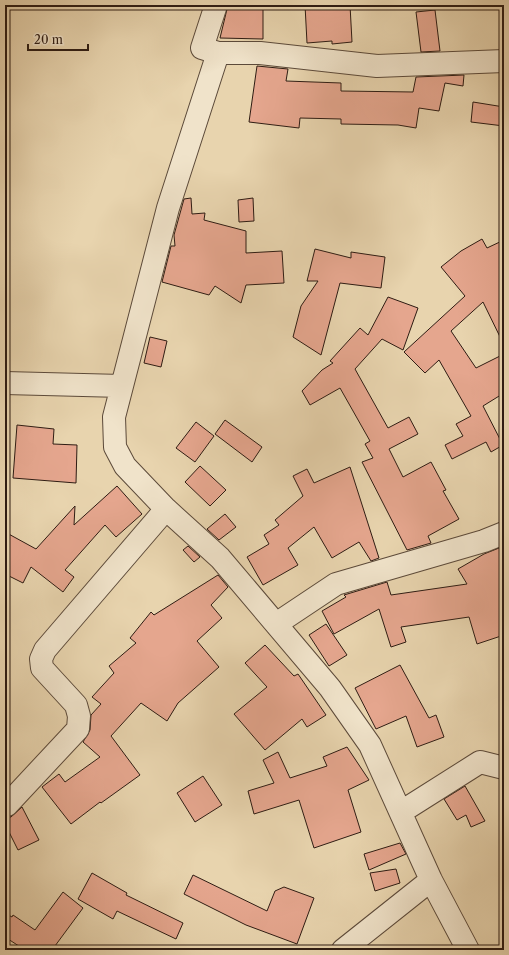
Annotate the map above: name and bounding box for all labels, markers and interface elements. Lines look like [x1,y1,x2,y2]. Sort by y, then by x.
scale bar [28,26,88,52]
text: 20 m [34,32,63,47]

